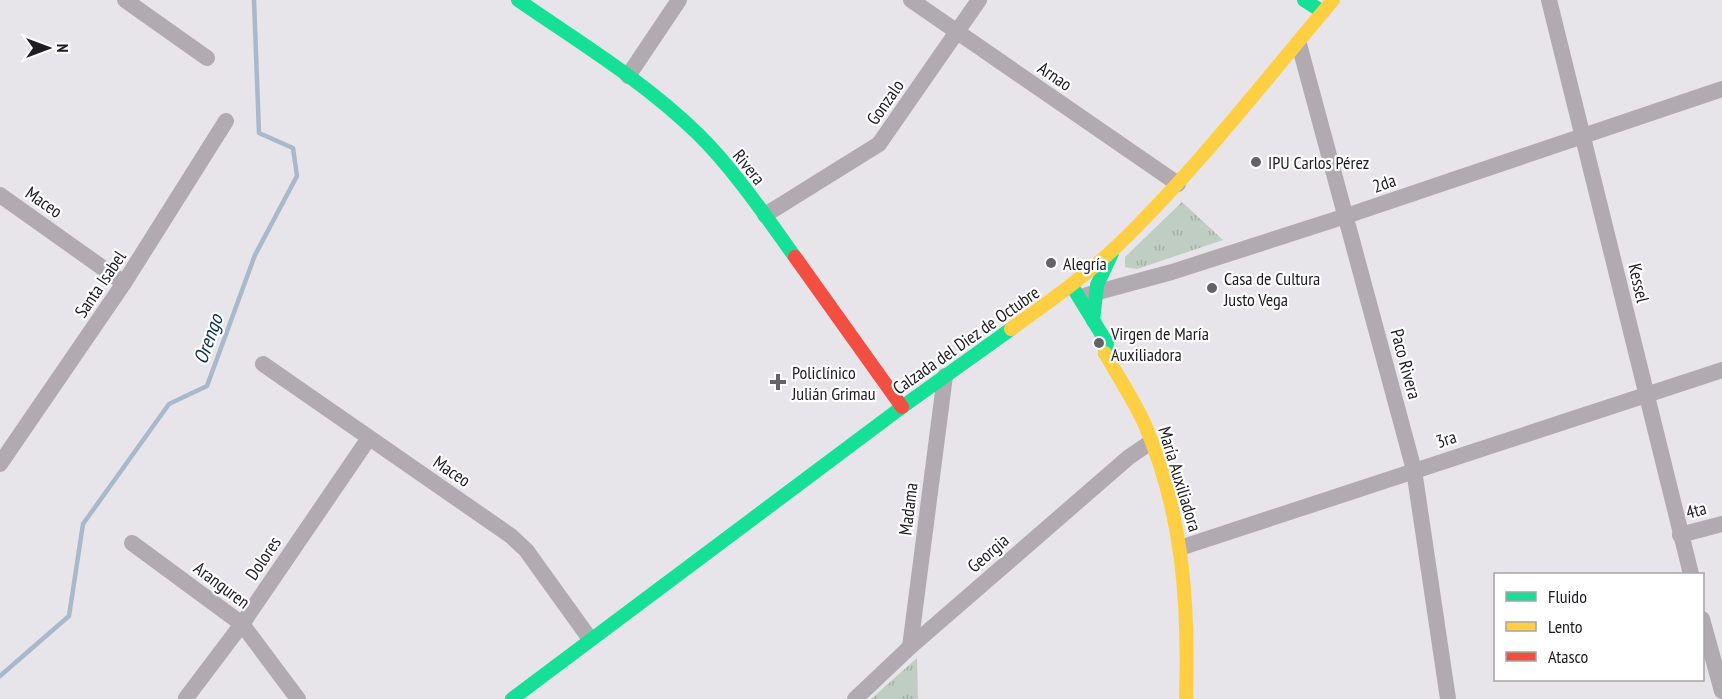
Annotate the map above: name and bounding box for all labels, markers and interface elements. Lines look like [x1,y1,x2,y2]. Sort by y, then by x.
north arrow [18,18,78,78]
text: N [53,44,73,52]
street label: Arnao [1034,56,1077,96]
street label: Gonzalo [861,75,909,129]
street label: Rivera [728,145,770,189]
place label: IPU Carlos Pérez [1268,151,1369,174]
marker: IPU Carlos Pérez [1249,155,1263,169]
street label: 2da [1369,168,1399,198]
street label: Maceo [21,181,67,223]
street label: Santa Isabel [69,246,131,322]
place label: Alegría [1063,252,1107,275]
marker: Alegría [1044,256,1058,270]
street label: Kessel [1623,261,1655,306]
place label: Casa de Cultura Justo Vega [1223,267,1320,311]
street label: Calzada del Diez de Octubre [888,281,1044,399]
marker: Casa de Cultura Justo Vega [1205,281,1219,295]
water label: Orengo [187,309,229,367]
place label: Virgen de María Auxiliadora [1110,322,1209,366]
street label: Paco Rivera [1386,326,1426,402]
marker: Virgen de María Auxiliadora [1092,336,1106,350]
place label: Policlínico Julián Grimau [791,361,876,405]
marker: Policlínico Julián Grimau [769,373,787,391]
street label: María Auxiliadora [1153,424,1207,534]
street label: 3ra [1433,425,1459,453]
street label: Maceo [429,450,475,492]
street label: Madama [893,482,923,536]
street label: 4ta [1683,496,1709,524]
street label: Georgia [962,529,1014,577]
street label: Dolores [240,532,286,584]
street label: Aranguren [189,556,255,614]
legend [1494,573,1704,681]
text: Fluido [1548,585,1587,608]
text: Lento [1548,615,1583,638]
text: Atasco [1548,645,1589,668]

